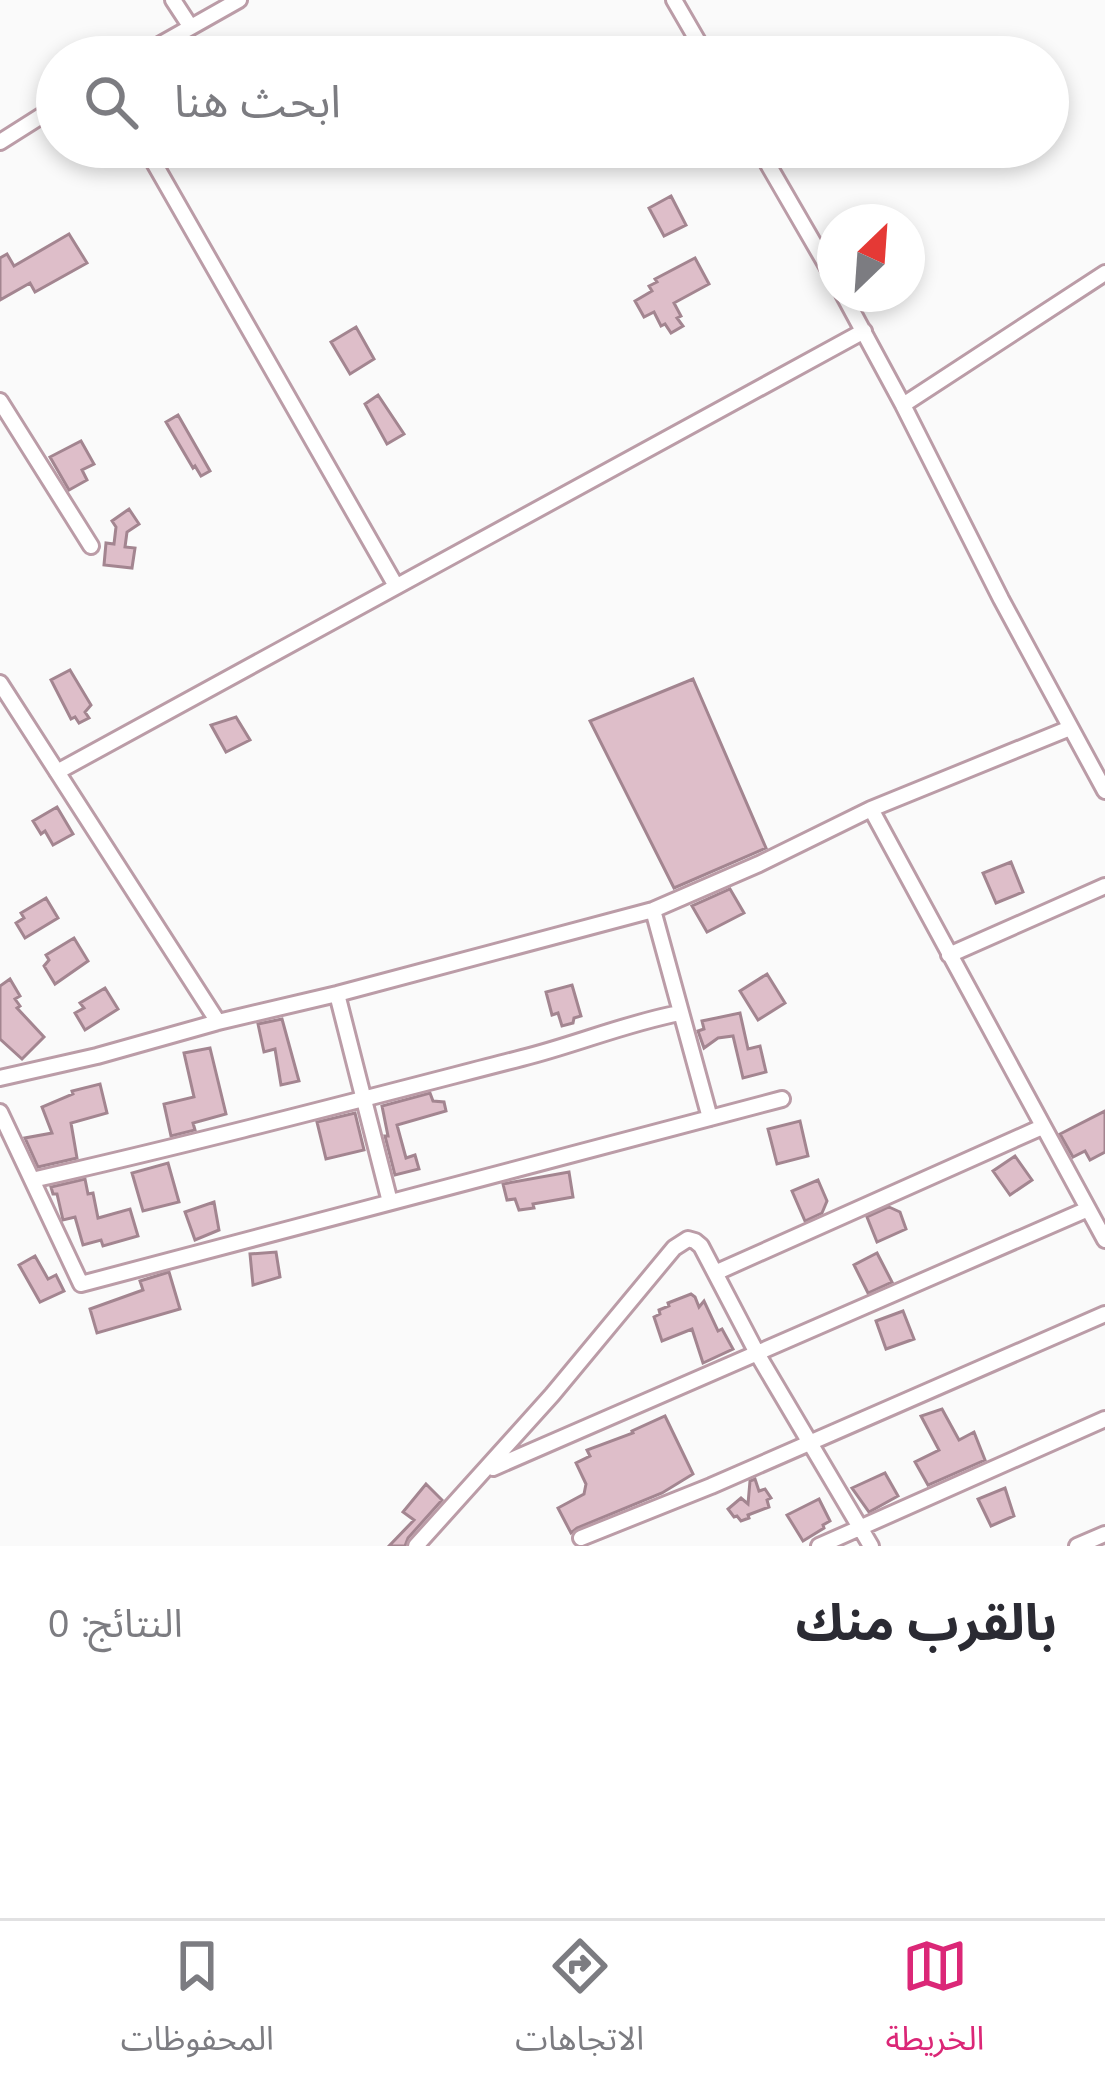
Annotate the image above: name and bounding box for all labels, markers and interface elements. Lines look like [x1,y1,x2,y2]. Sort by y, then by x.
search box [36,36,1069,168]
icon: search [78,69,144,135]
text: ابحث هنا [174,71,341,129]
north arrow [817,204,925,312]
text: بالقرب منك [795,1588,1057,1654]
text: النتائج: 0 [48,1597,183,1648]
tab: المحفوظات [121,1933,274,2074]
tab: الاتجاهات [515,1933,644,2074]
tab: الخريطة [885,1933,984,2074]

